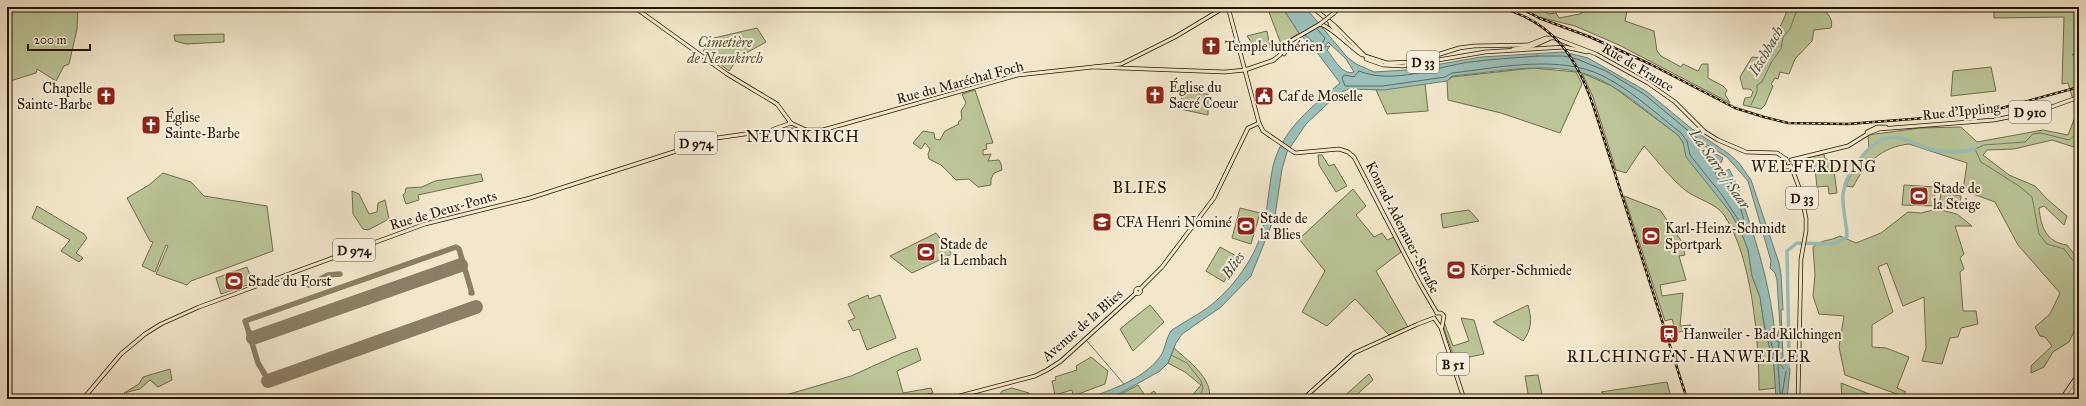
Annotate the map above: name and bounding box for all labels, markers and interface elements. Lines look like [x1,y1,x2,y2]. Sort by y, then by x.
water label: Itschbach [1744,23,1788,80]
scale bar [28,26,90,52]
text: 200 m [34,33,67,47]
park label: Cimetière de Neunkirch [686,34,763,67]
church icon: Temple luthérien [1200,35,1222,57]
place label: Temple luthérien [1225,38,1323,55]
street label: Rue de France [1599,39,1677,96]
road number: D 33 [1407,51,1439,73]
street label: Rue du Maréchal Foch [895,57,1026,108]
place label: Église du Sacré Coeur [1169,77,1239,112]
place label: Chapelle Sainte-Barbe [17,80,92,113]
church icon: Église du Sacré Coeur [1144,84,1166,106]
church icon: Chapelle Sainte-Barbe [95,85,117,107]
public building icon: Caf de Moselle [1253,85,1275,107]
place label: Caf de Moselle [1278,88,1363,105]
street label: Rue d'Ippling [1921,99,2001,124]
road number: D 910 [2009,101,2051,123]
place label: Église Sainte-Barbe [165,107,240,142]
church icon: Église Sainte-Barbe [140,114,162,136]
water label: La Sarre / Saar [1685,125,1755,213]
district label: NEUNKIRCH [746,127,860,146]
road number: D 974 [675,132,717,154]
district label: WELFERDING [1751,157,1877,176]
street label: Konrad-Adenauer-Straße [1362,158,1443,296]
district label: BLIES [1113,178,1167,197]
place label: Stade de la Steige [1933,180,1981,213]
sports icon: Stade de la Steige [1908,185,1930,207]
street label: Rue de Deux-Ponts [388,187,499,234]
road number: D 33 [1786,187,1818,209]
place label: Stade de la Blies [1260,210,1308,243]
school or university icon: CFA Henri Nominé [1091,211,1113,233]
place label: CFA Henri Nominé [1116,214,1232,231]
sports icon: Stade de la Blies [1235,215,1257,237]
place label: Karl-Heinz-Schmidt Sportpark [1665,220,1786,253]
sports icon: Karl-Heinz-Schmidt Sportpark [1640,225,1662,247]
place label: Stade de la Lembach [940,236,1007,269]
road number: D 974 [333,239,375,261]
sports icon: Stade de la Lembach [915,241,937,263]
water label: Blies [1217,248,1249,283]
sports icon: Körper-Schmiede [1445,259,1467,281]
place label: Körper-Schmiede [1470,262,1572,279]
sports icon: Stade du Forst [223,270,245,292]
place label: Stade du Forst [248,273,332,290]
street label: Avenue de la Blies [1038,286,1126,366]
station icon: Hanweiler - Bad Rilchingen [1658,323,1680,345]
place label: Hanweiler - Bad Rilchingen [1683,326,1842,343]
district label: RILCHINGEN-HANWEILER [1567,347,1811,366]
road number: B 51 [1437,353,1469,375]

